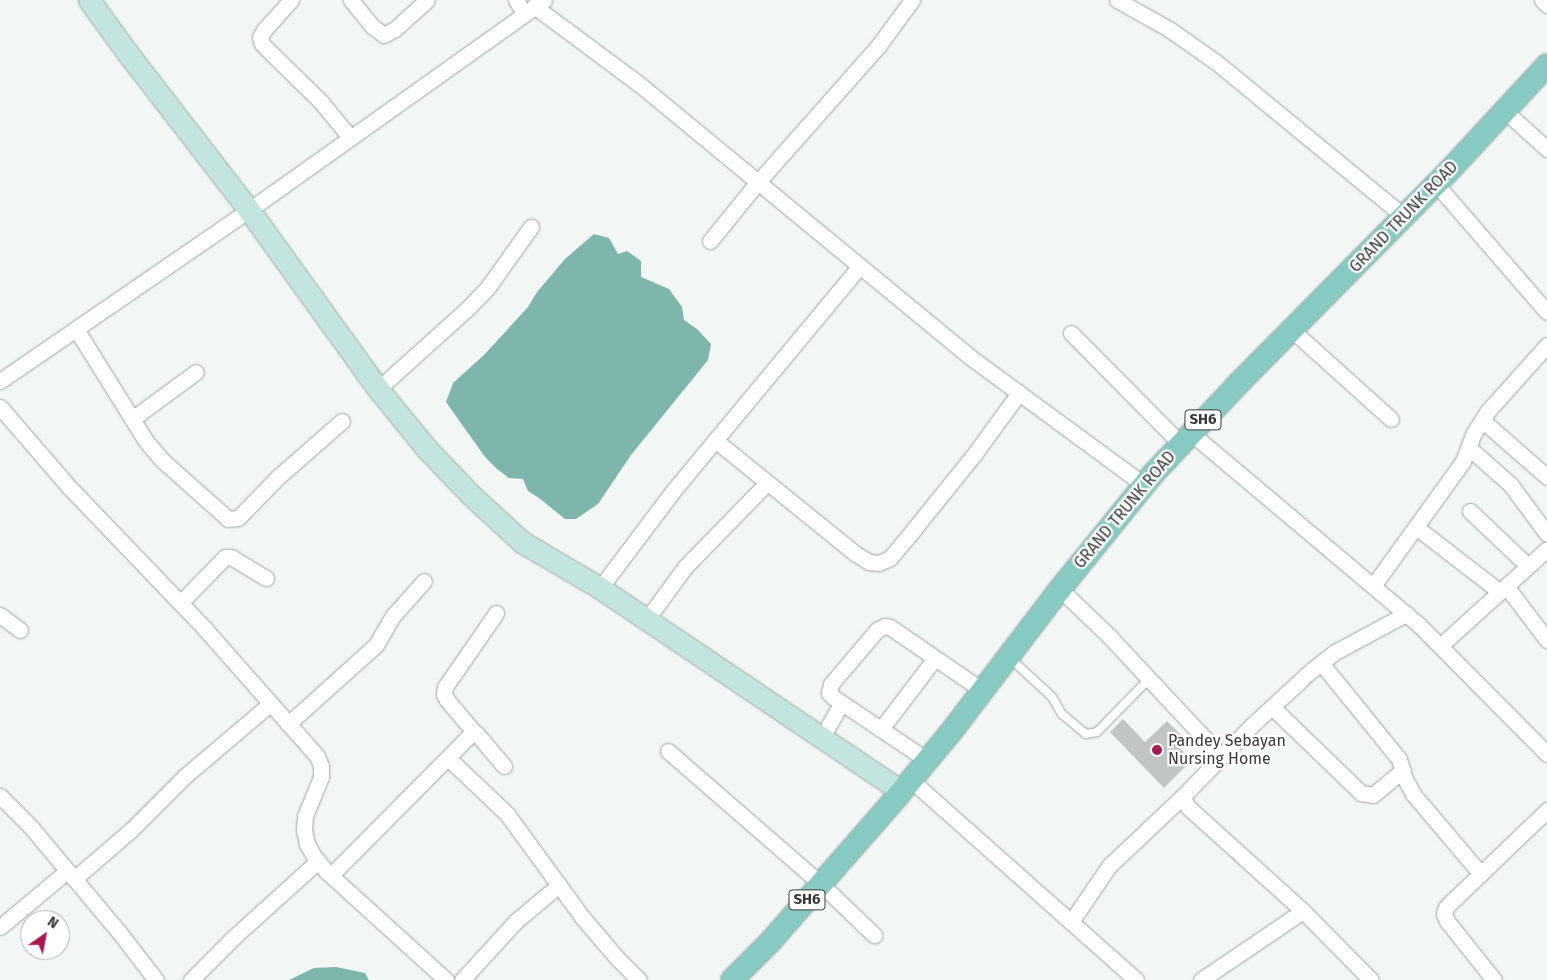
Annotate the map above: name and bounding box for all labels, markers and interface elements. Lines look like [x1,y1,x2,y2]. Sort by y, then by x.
street label: GRAND TRUNK ROAD [1346,157,1462,277]
road number: SH6 [1184,408,1222,432]
street label: GRAND TRUNK ROAD [1070,447,1180,573]
place label: Pandey Sebayan Nursing Home [1168,731,1286,769]
marker: Pandey Sebayan Nursing Home [1150,743,1164,757]
road number: SH6 [788,888,826,912]
north arrow [20,910,70,960]
text: N [44,913,61,932]

